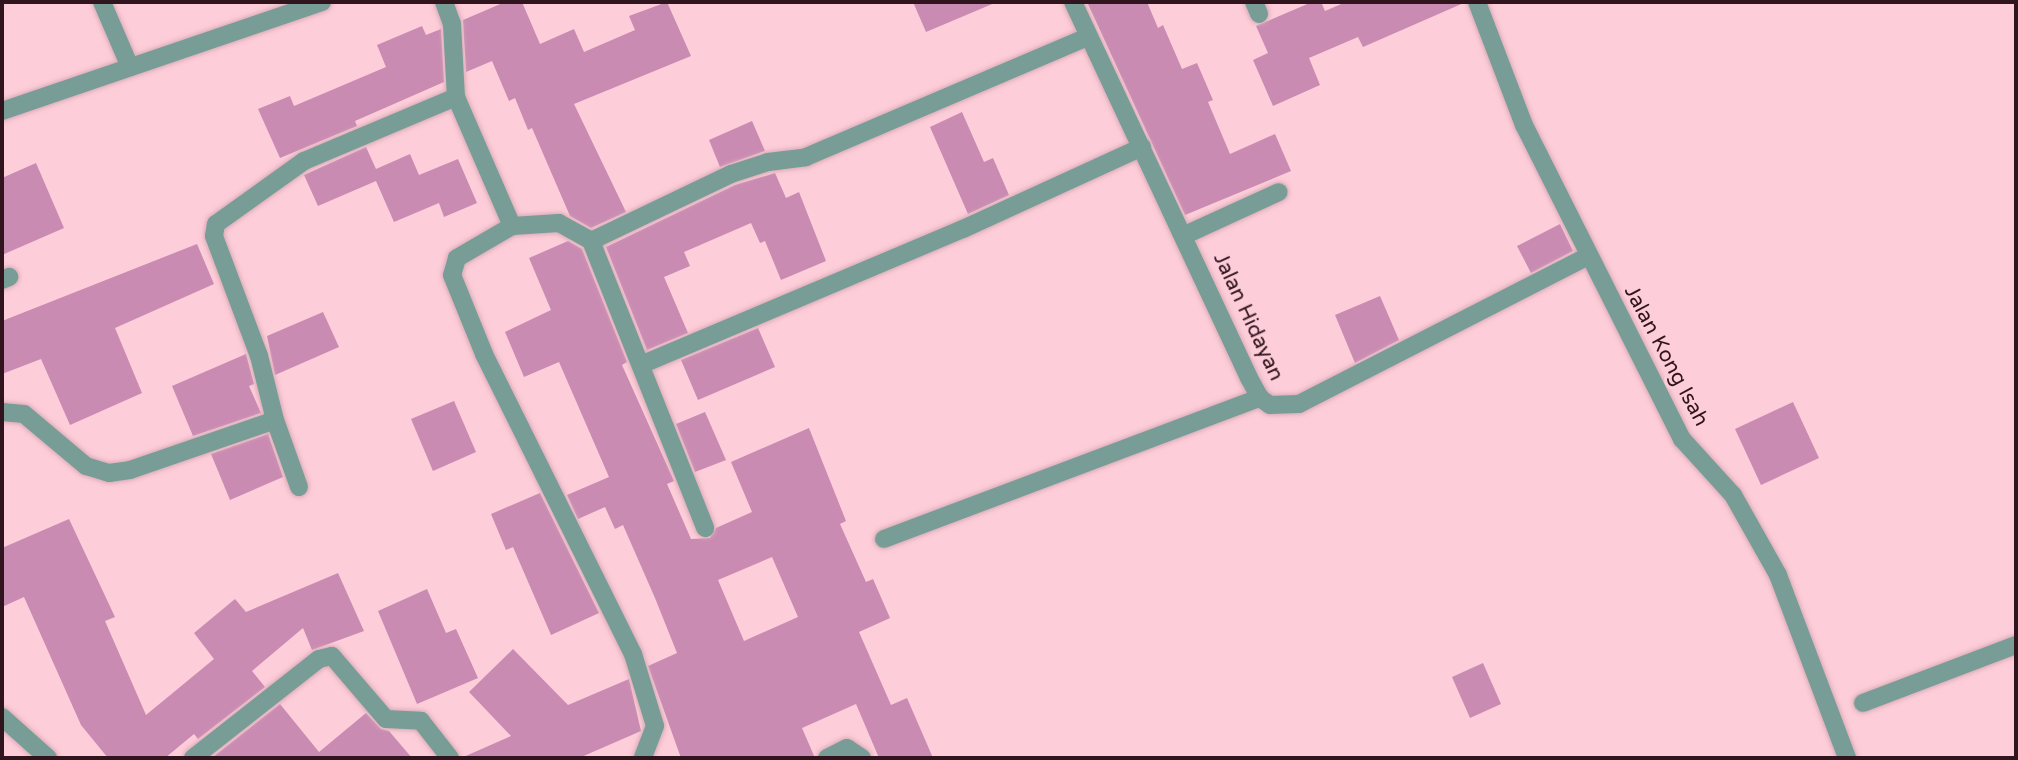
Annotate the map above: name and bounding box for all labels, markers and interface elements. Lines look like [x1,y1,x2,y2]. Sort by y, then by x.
street label: Jalan Hidayan [1207,249,1289,385]
street label: Jalan Kong Isah [1618,281,1714,431]

